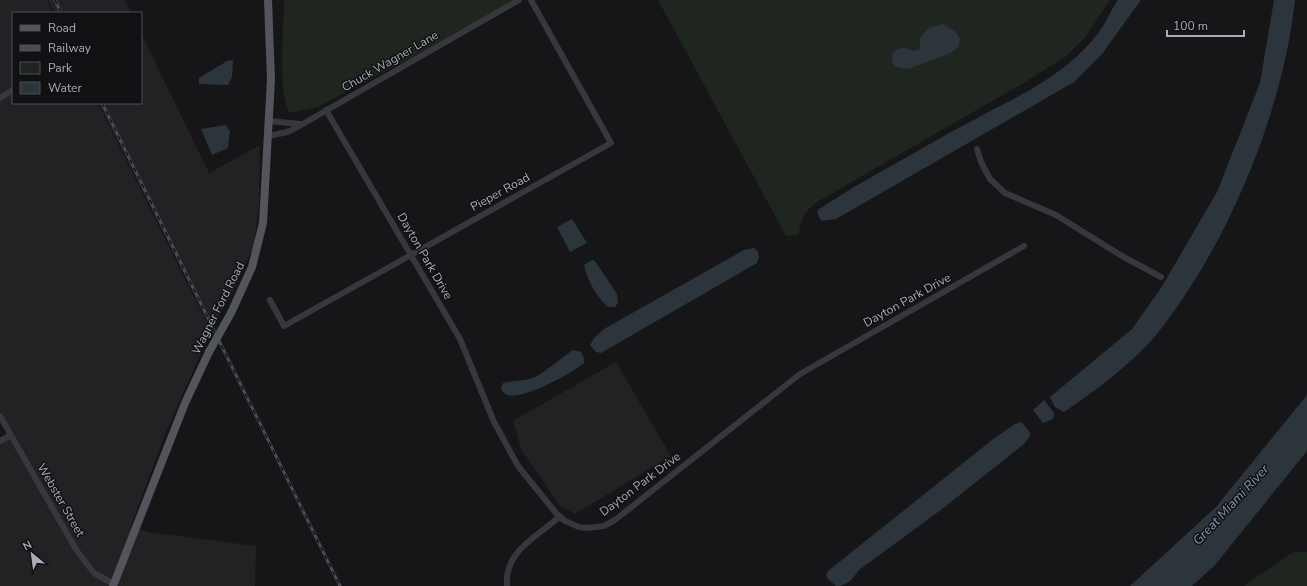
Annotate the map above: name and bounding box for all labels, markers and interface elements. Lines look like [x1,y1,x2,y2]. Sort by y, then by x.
legend [12,12,142,104]
scale bar [1167,12,1244,38]
text: 100 m [1173,18,1208,34]
text: Road [48,20,76,36]
street label: Chuck Wagner Lane [339,27,441,95]
text: Railway [48,40,92,56]
text: Park [48,60,73,76]
text: Water [48,80,82,96]
street label: Pieper Road [467,169,533,215]
street label: Dayton Park Drive [394,210,456,302]
street label: Wagner Ford Road [188,259,248,357]
street label: Dayton Park Drive [860,269,954,331]
street label: Dayton Park Drive [596,448,684,520]
street label: Webster Street [34,460,89,540]
water label: Great Miami River [1189,461,1273,549]
north arrow [12,534,52,574]
text: N [20,537,35,554]

